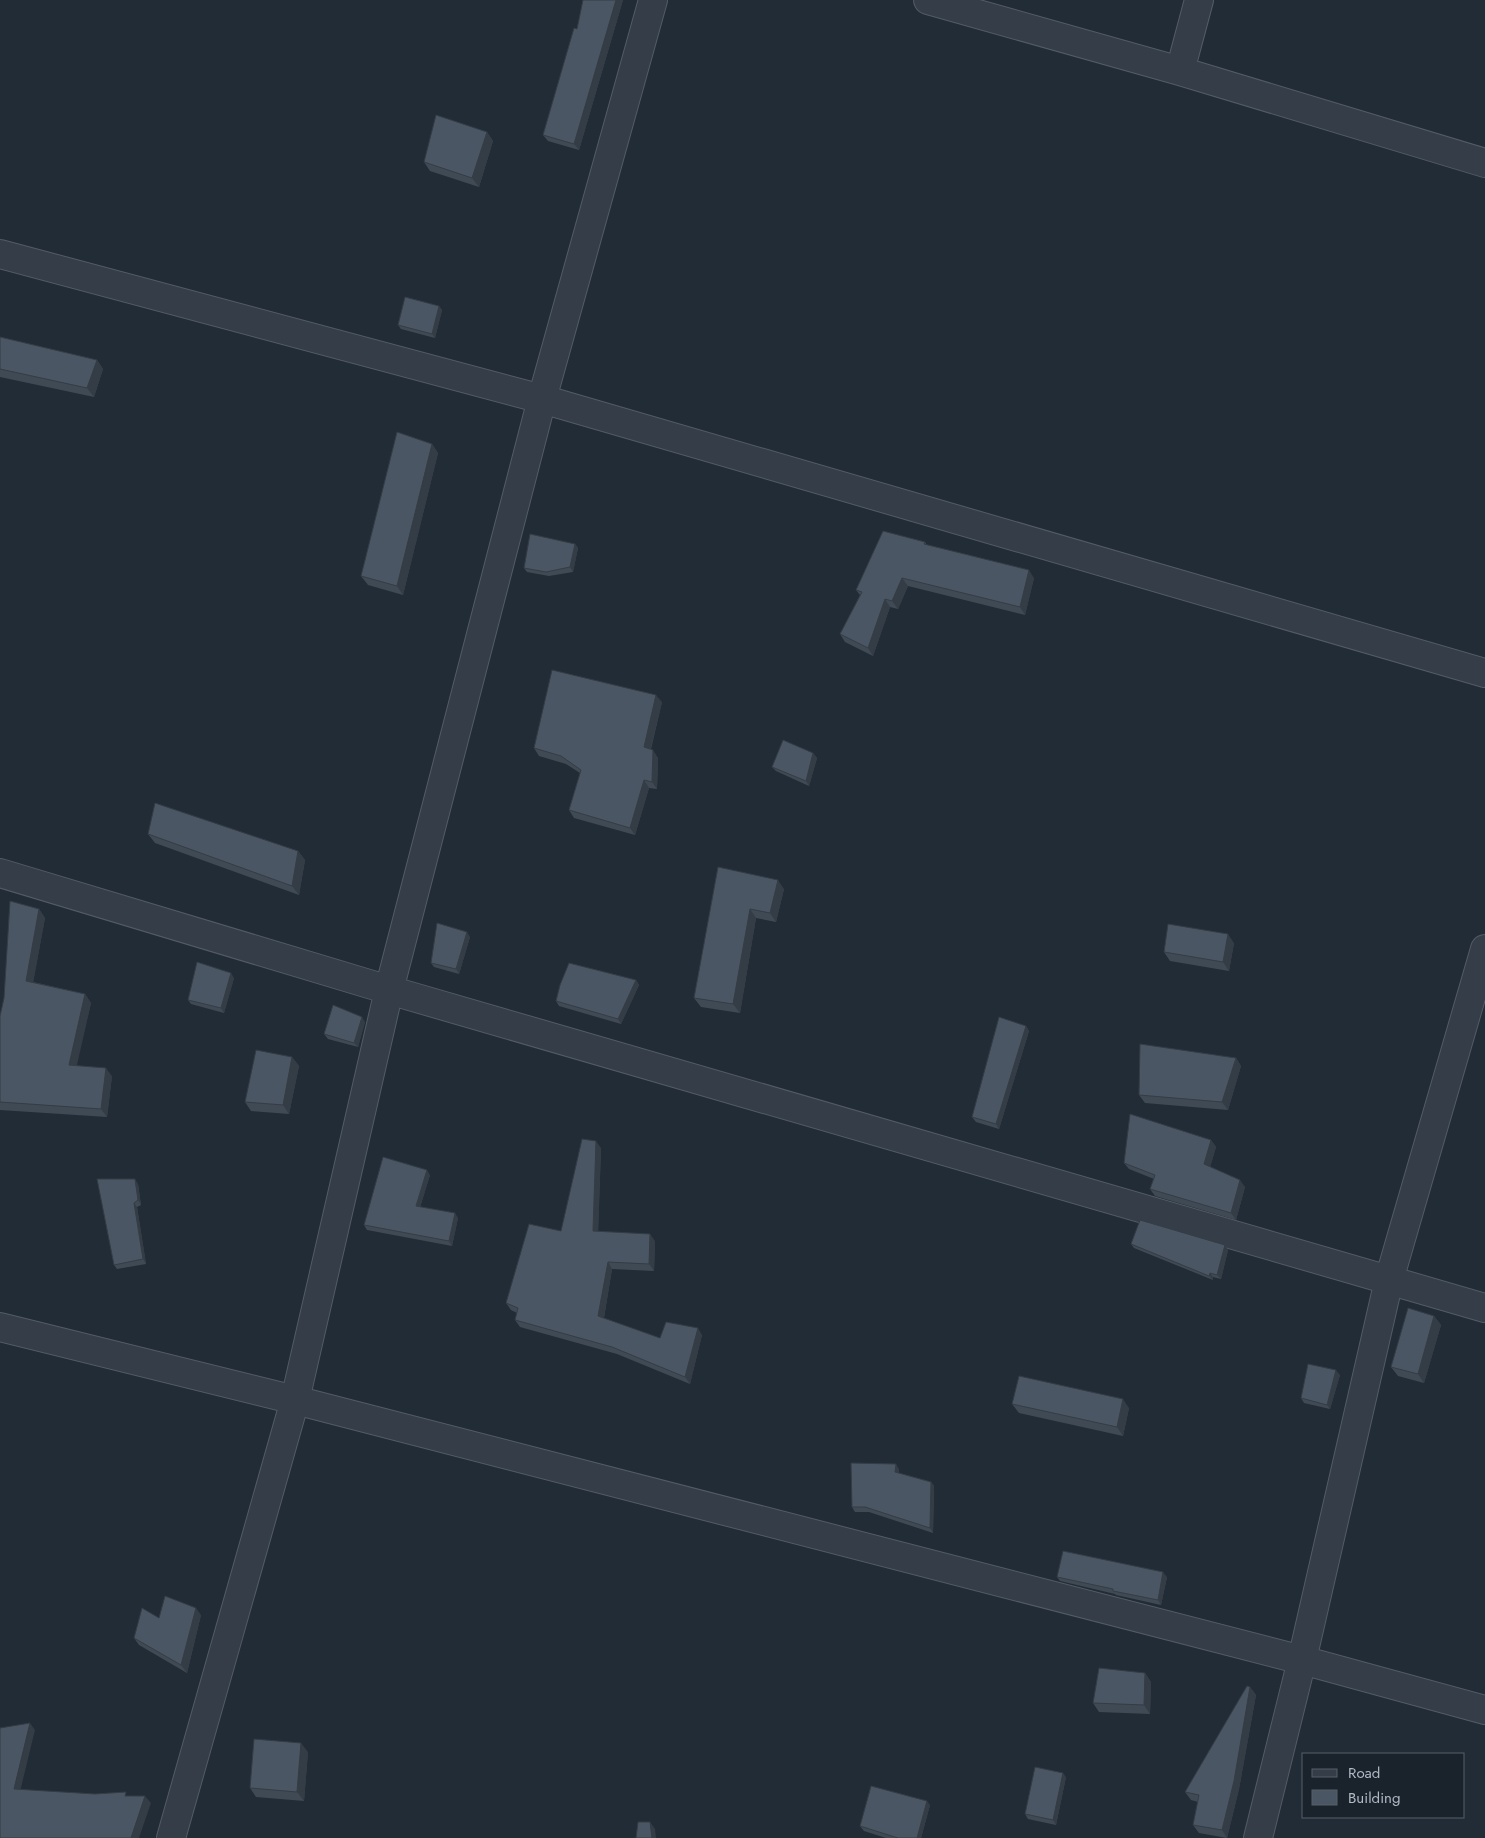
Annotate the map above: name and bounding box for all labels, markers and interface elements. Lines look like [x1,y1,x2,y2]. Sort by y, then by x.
legend [1302,1753,1465,1818]
text: Road [1348,1762,1380,1784]
text: Building [1348,1787,1400,1809]

